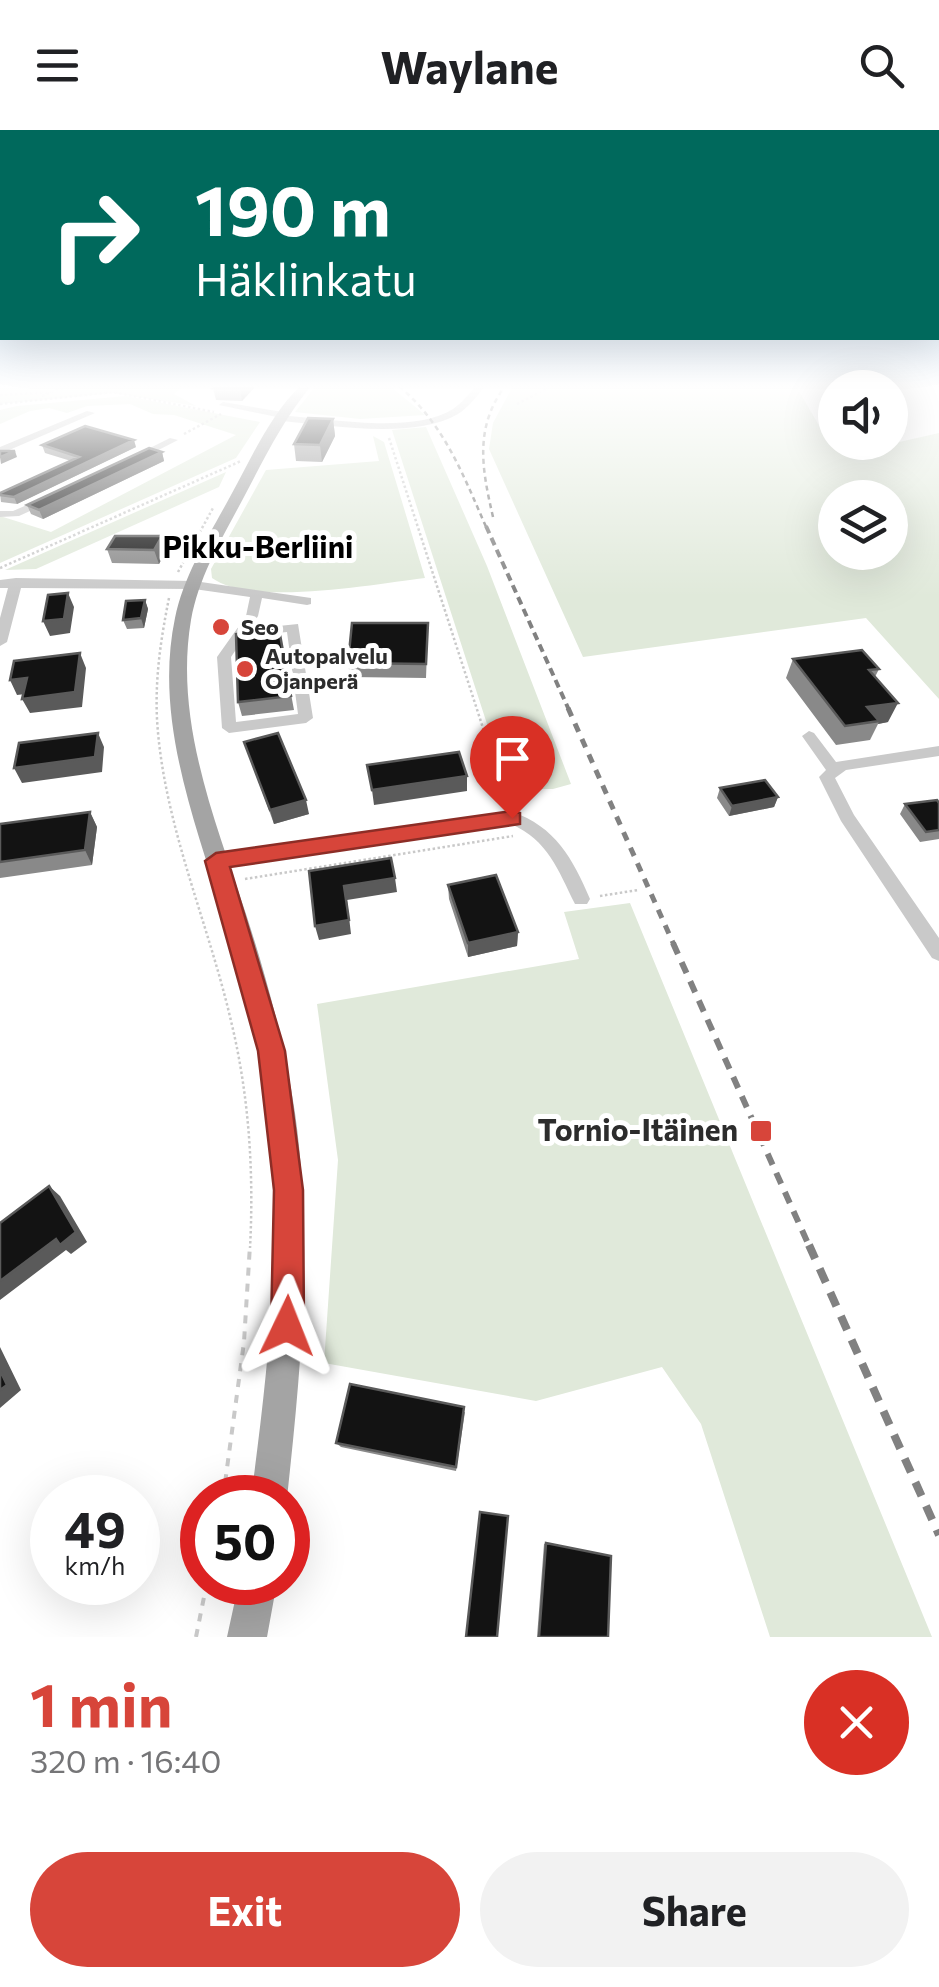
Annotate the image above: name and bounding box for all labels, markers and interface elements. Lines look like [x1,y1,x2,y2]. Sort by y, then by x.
icon: menu [30,38,85,93]
text: Waylane [380,38,559,93]
icon: search [854,38,909,93]
text: 190 m [195,165,391,250]
icon: right [30,170,160,300]
text: Häklinkatu [195,250,417,305]
map controls [818,370,908,570]
button: sound [818,370,908,460]
button: layers [818,480,908,570]
district label: Pikku-Berliini [163,527,353,564]
place label: Seo [241,613,279,640]
marker: Seo [210,616,232,638]
place label: Autopalvelu Ojanperä [265,642,388,694]
marker: Autopalvelu Ojanperä [234,658,256,680]
pin [470,716,555,819]
icon: arrive [485,731,540,786]
place label: Tornio-Itäinen [538,1110,738,1147]
marker: Tornio-Itäinen [748,1118,774,1144]
position arrow [235,1274,339,1378]
speed limit sign: 50 [180,1475,310,1605]
text: 49 [64,1497,126,1558]
text: km/h [65,1550,125,1580]
text: 1 min [30,1666,172,1739]
button: close [804,1670,909,1775]
text: 320 m · 16:40 [30,1740,221,1780]
button: Exit [30,1852,460,1967]
button: Share [480,1852,909,1967]

